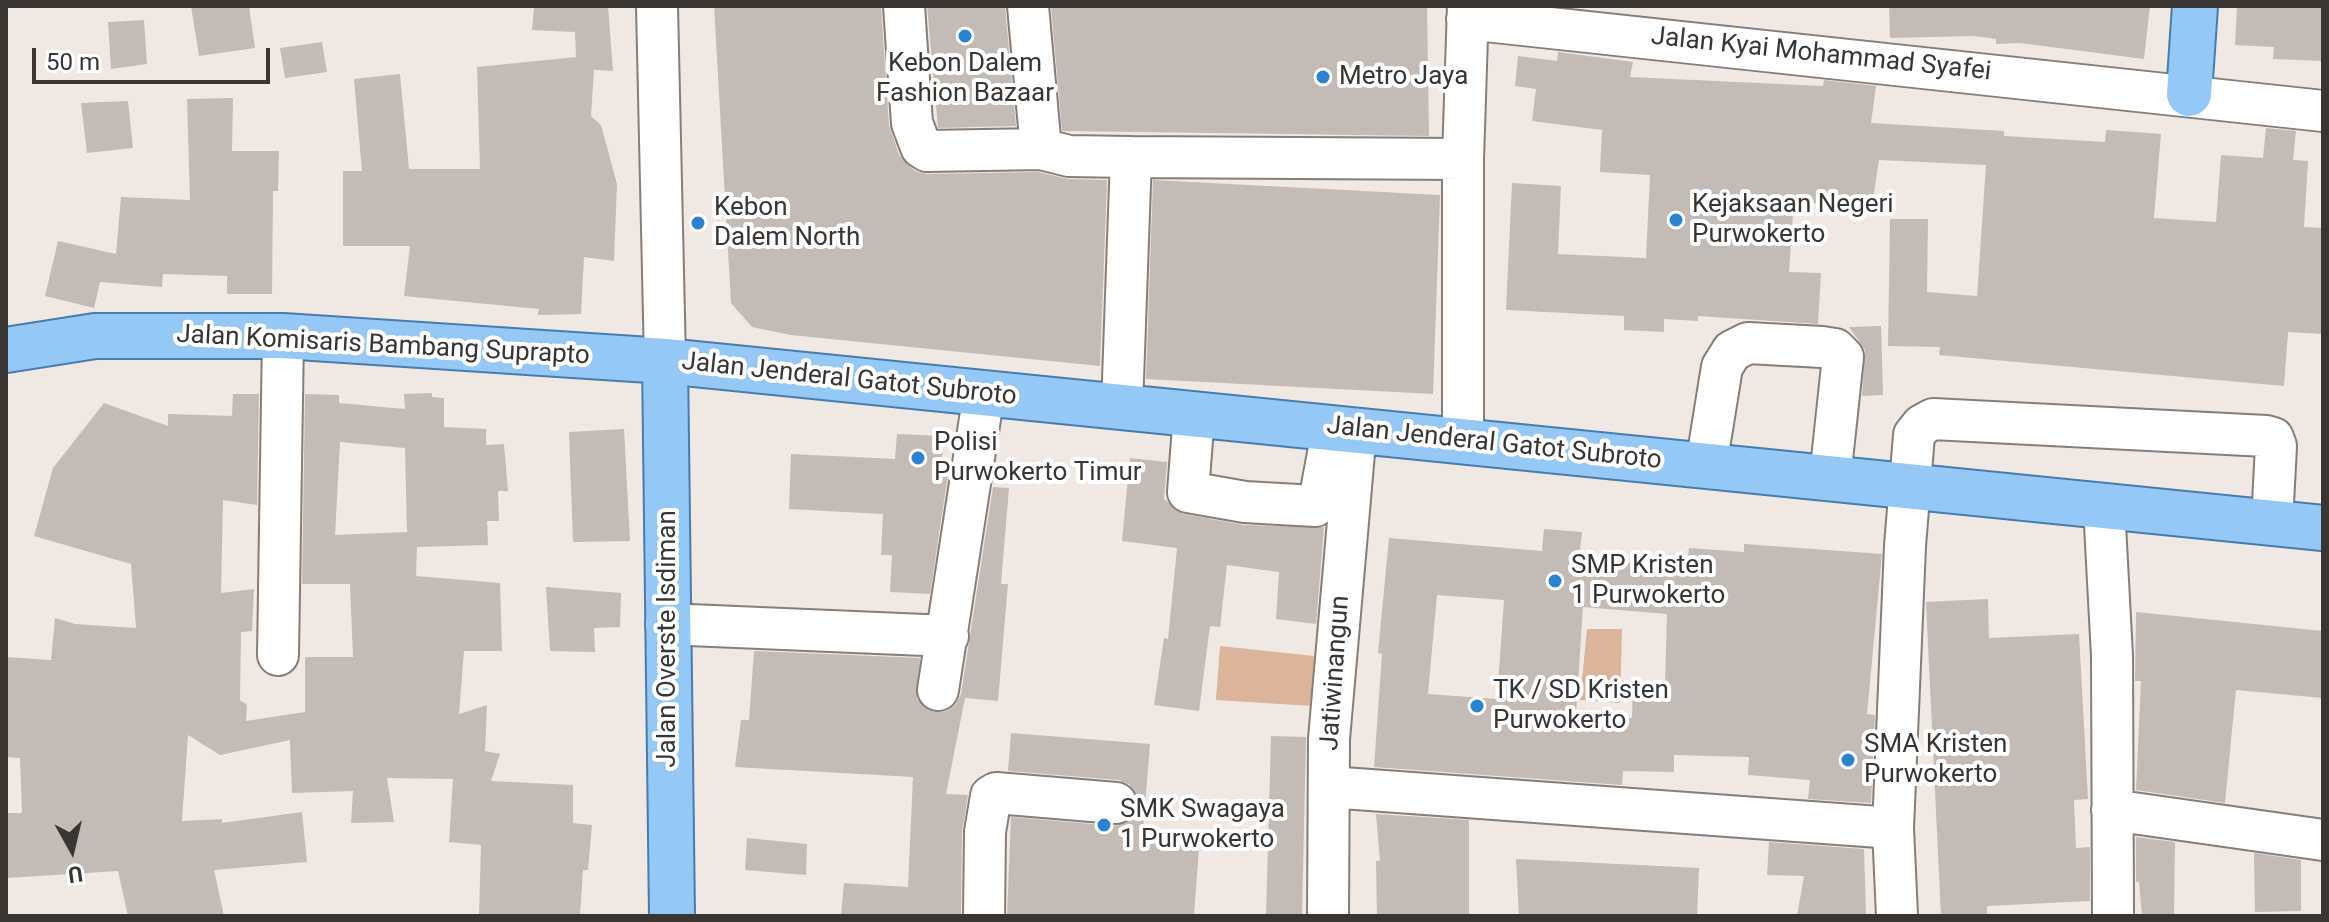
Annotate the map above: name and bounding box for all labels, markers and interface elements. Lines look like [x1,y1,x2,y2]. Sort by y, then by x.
street label: Jalan Kyai Mohammad Syafei [1649,22,1993,88]
marker: Kebon Dalem Fashion Bazaar [956,27,974,45]
scale bar [36,32,274,82]
text: 50 m [46,48,100,76]
place label: Kebon Dalem Fashion Bazaar [876,48,1054,110]
place label: Metro Jaya [1339,61,1468,93]
marker: Metro Jaya [1314,68,1332,86]
place label: Kejaksaan Negeri Purwokerto [1692,189,1894,250]
place label: Kebon Dalem North [714,192,860,254]
marker: Kejaksaan Negeri Purwokerto [1667,211,1685,229]
marker: Kebon Dalem North [689,214,707,232]
street label: Jalan Komisaris Bambang Suprapto [175,320,591,372]
street label: Jalan Jenderal Gatot Subroto [680,347,1018,413]
street label: Jalan Jenderal Gatot Subroto [1325,411,1663,477]
place label: Polisi Purwokerto Timur [934,427,1142,488]
marker: Polisi Purwokerto Timur [909,449,927,467]
street label: Jalan Overste Isdiman [652,510,684,768]
place label: SMP Kristen 1 Purwokerto [1571,550,1725,612]
marker: SMP Kristen 1 Purwokerto [1546,572,1564,590]
street label: Jatiwinangun [1315,594,1357,752]
place label: TK / SD Kristen Purwokerto [1493,675,1669,736]
marker: TK / SD Kristen Purwokerto [1468,697,1486,715]
place label: SMA Kristen Purwokerto [1864,729,2007,790]
marker: SMA Kristen Purwokerto [1839,751,1857,769]
place label: SMK Swagaya 1 Purwokerto [1120,794,1285,856]
north arrow [32,810,112,890]
marker: SMK Swagaya 1 Purwokerto [1095,816,1113,834]
text: U [66,861,84,888]

